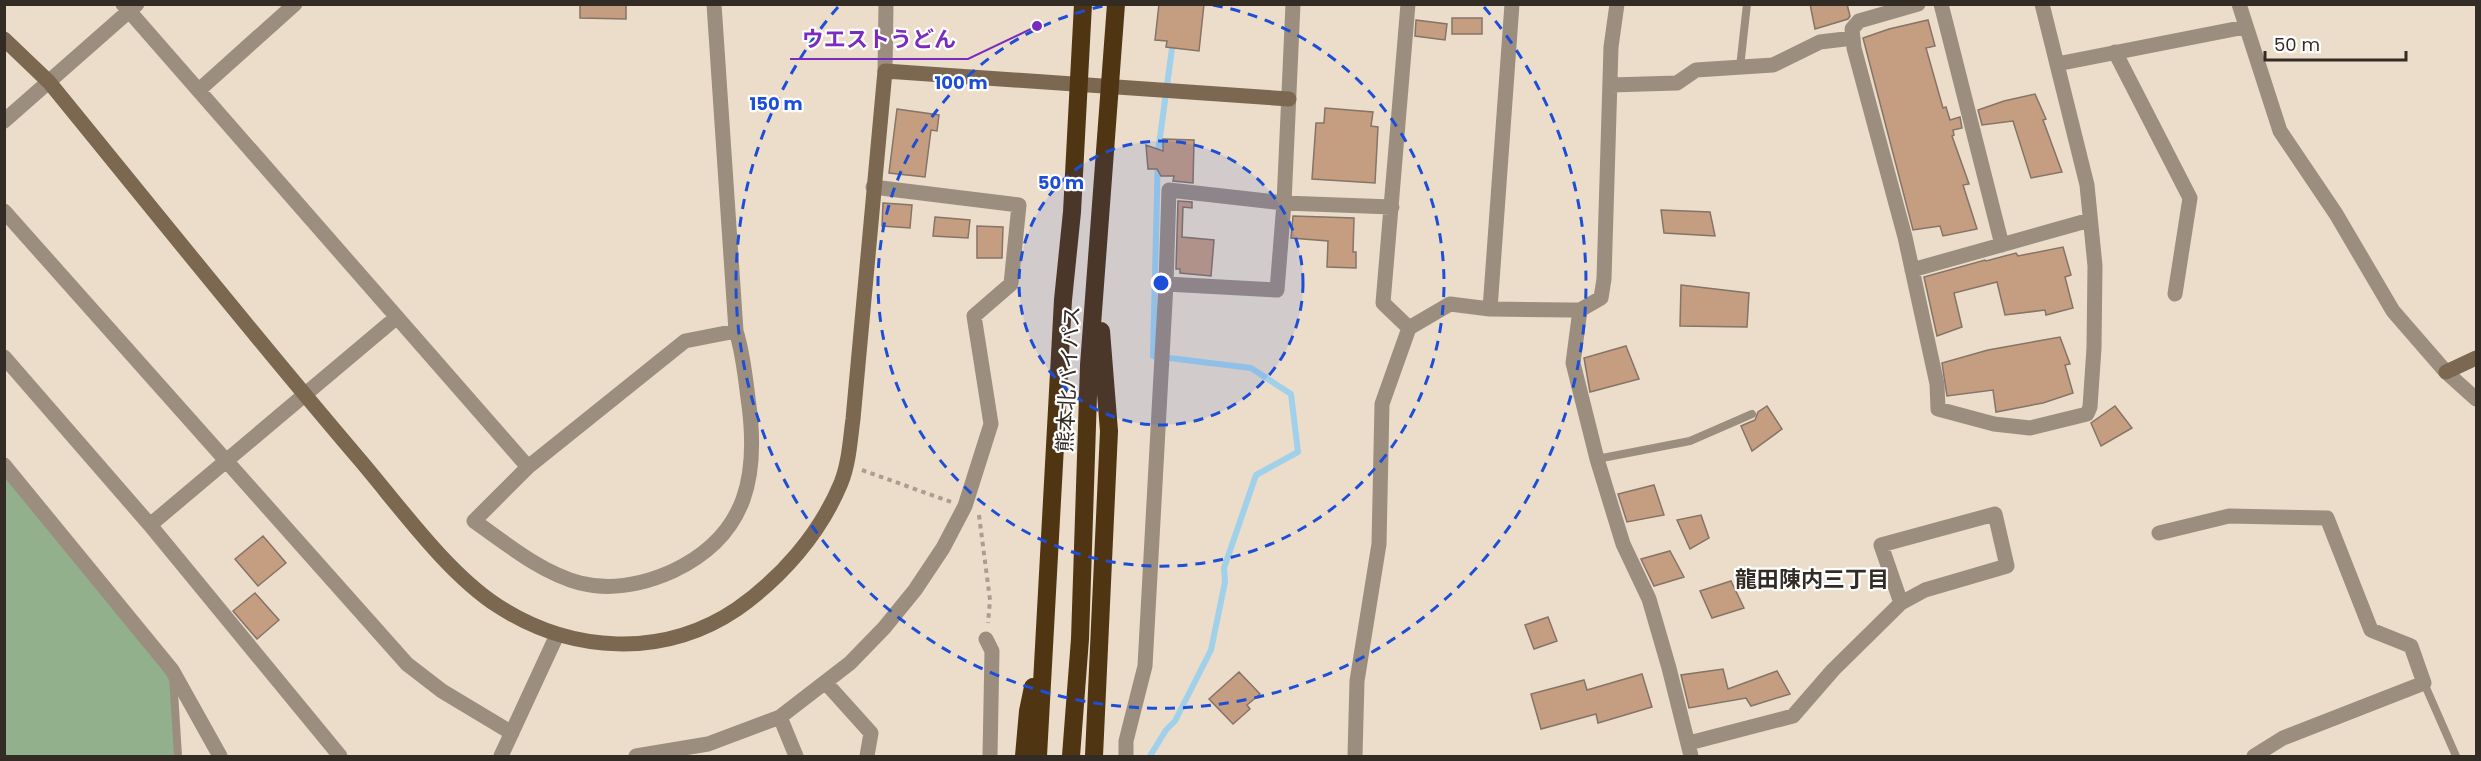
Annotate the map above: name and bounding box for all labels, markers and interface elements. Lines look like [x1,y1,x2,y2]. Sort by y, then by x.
callout: ウエストうどん [790,19,968,59]
text: ウエストうどん [802,24,956,55]
scale bar [2265,24,2406,62]
text: 50 m [2274,32,2320,57]
text: 100 m [934,70,988,95]
text: 150 m [749,91,803,116]
text: 50 m [1038,170,1084,195]
centre of rings [1151,273,1171,293]
street label: 熊本北バイパス [1050,305,1086,453]
district label: 龍田陳内三丁目 [1735,564,1889,595]

